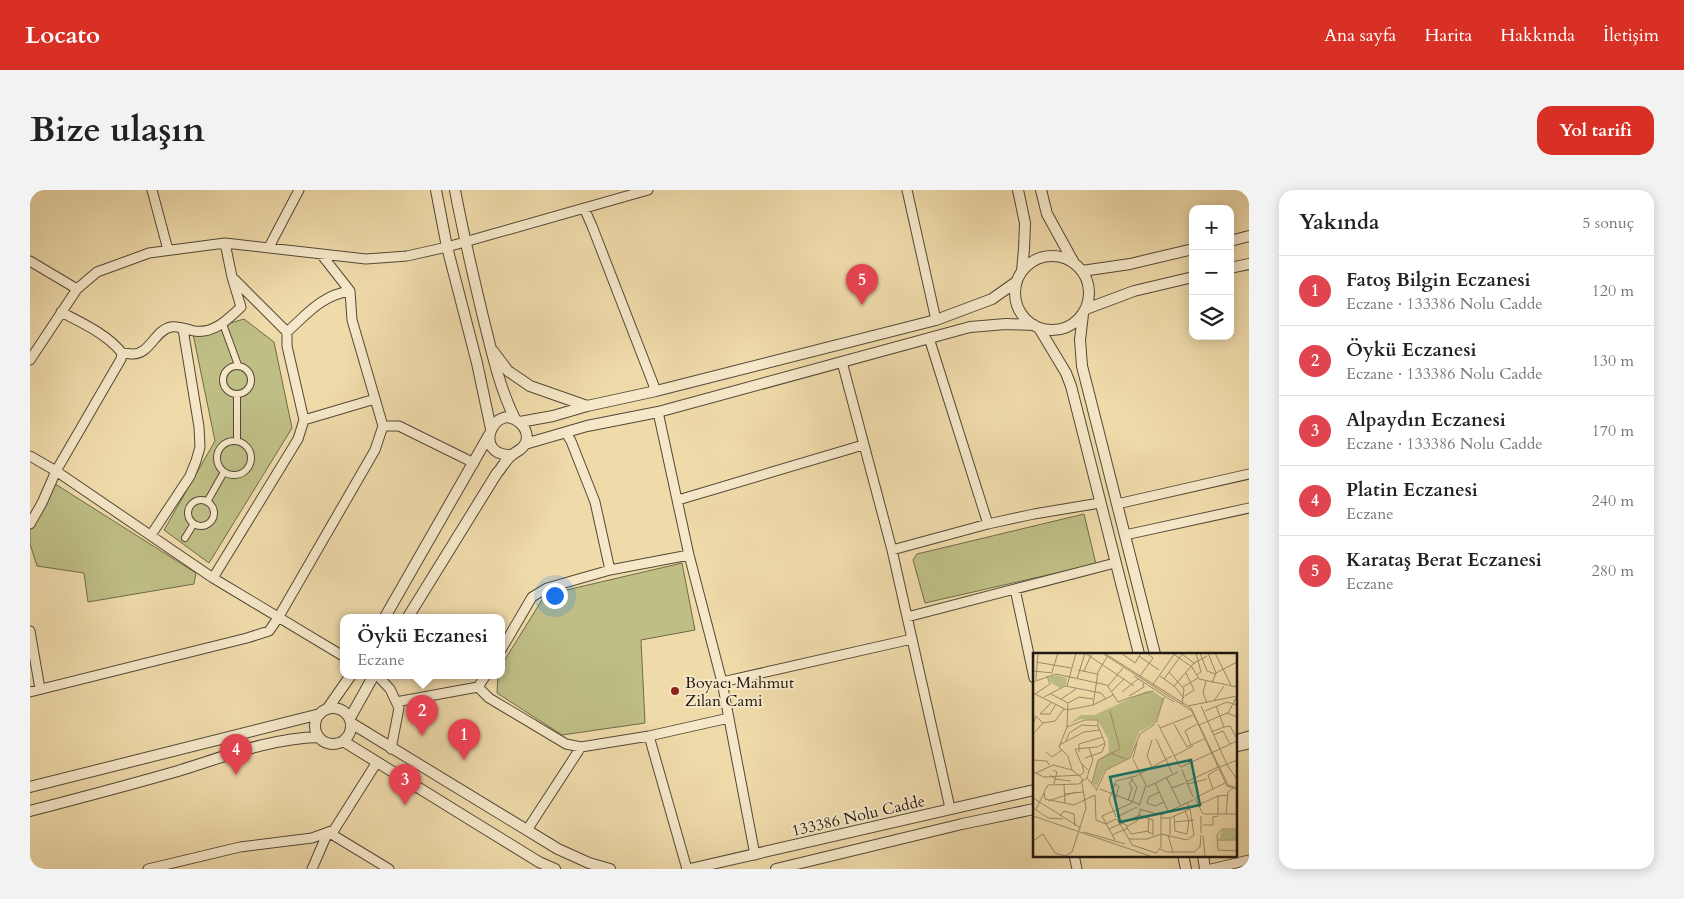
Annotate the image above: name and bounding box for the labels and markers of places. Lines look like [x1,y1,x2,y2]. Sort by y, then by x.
pin: 5 [846,264,878,305]
place label: Boyacı Mahmut Zilan Cami [685,672,794,712]
marker: Boyacı Mahmut Zilan Cami [669,685,681,697]
pin: 2 [406,695,438,736]
pin: 1 [448,719,480,760]
pin: 4 [220,734,252,775]
pin: 3 [389,764,421,805]

